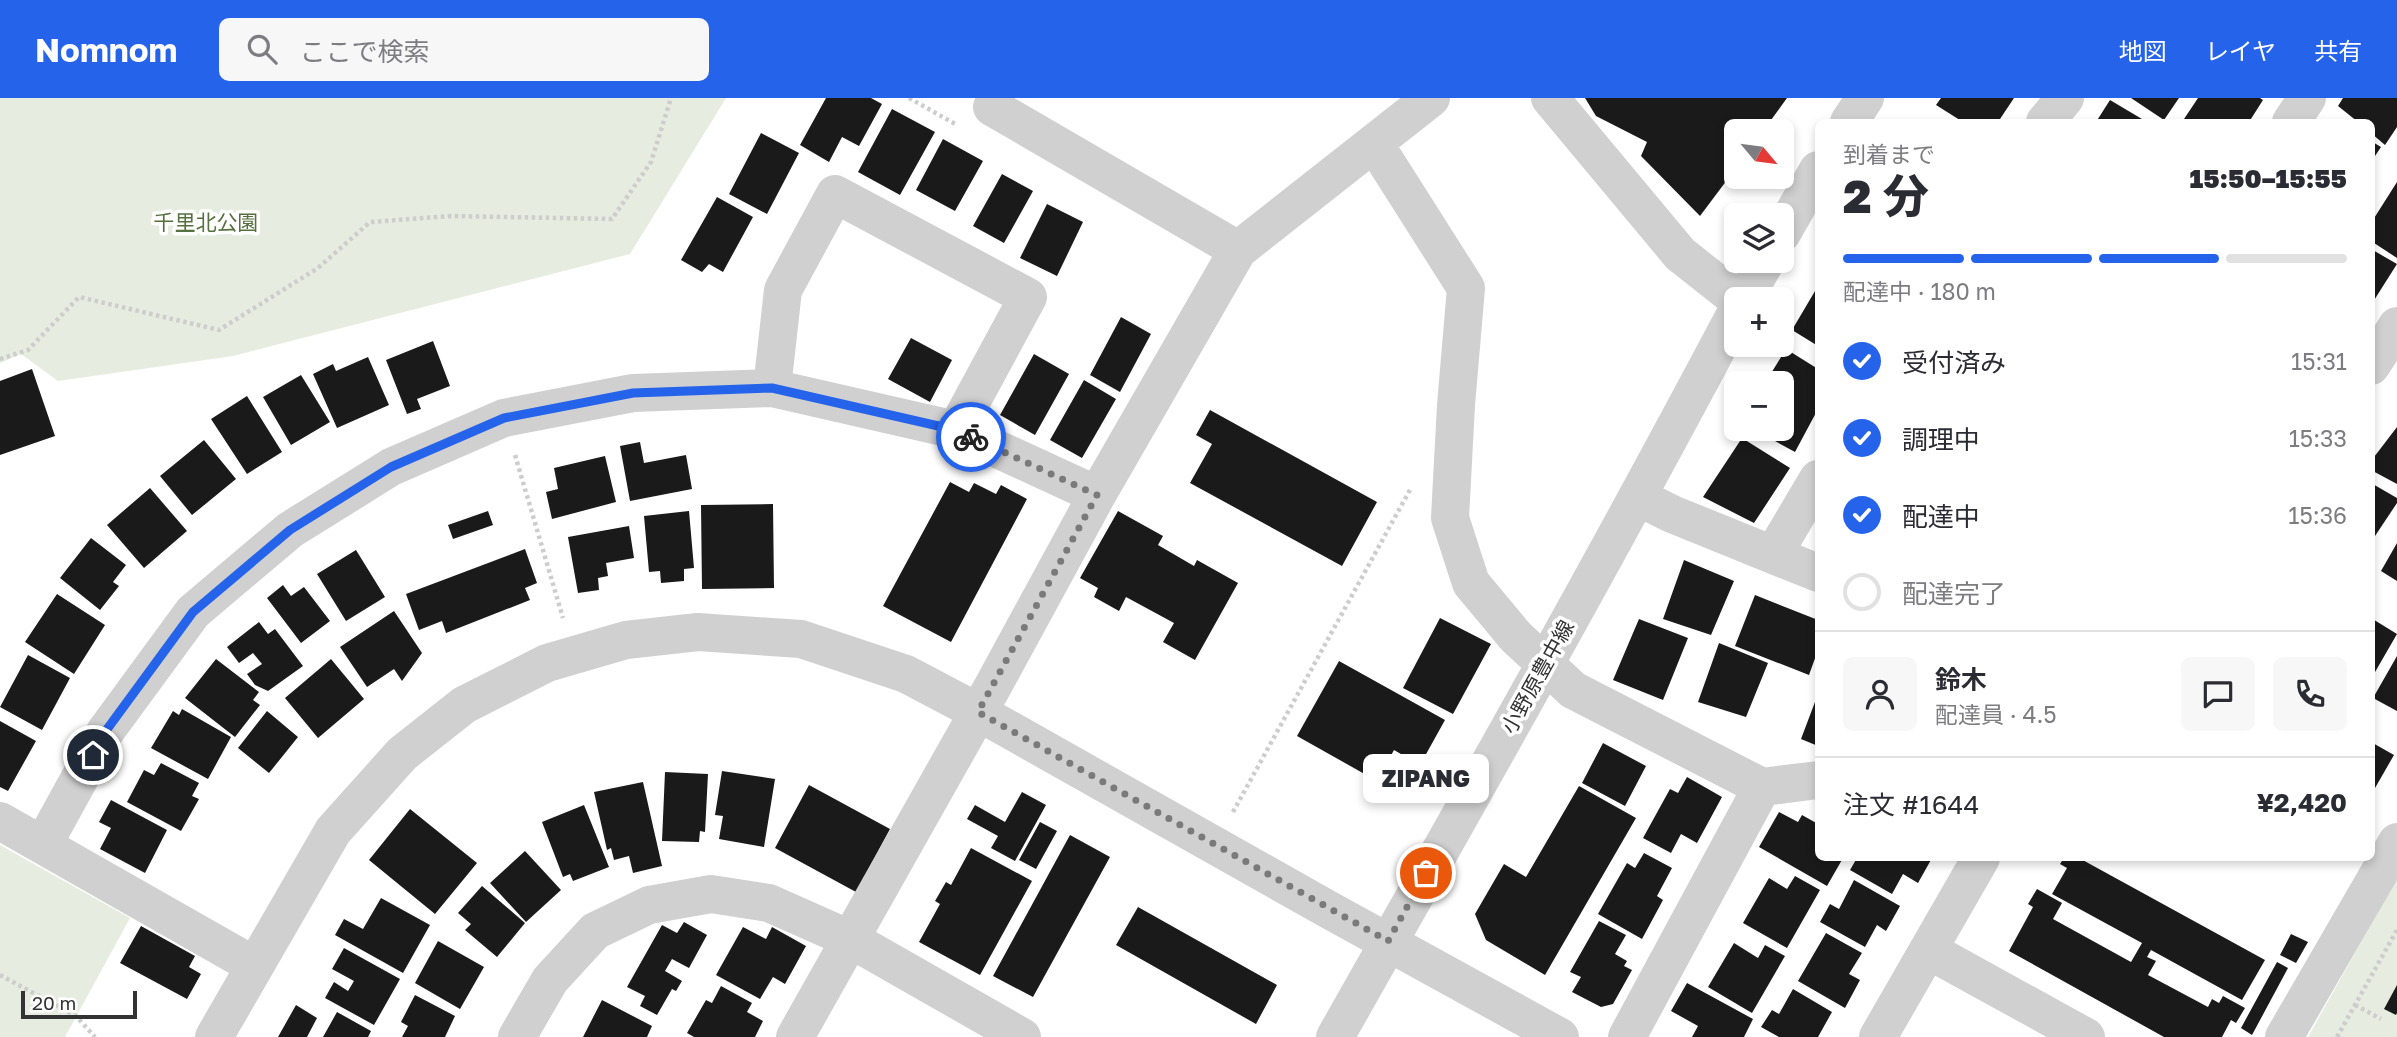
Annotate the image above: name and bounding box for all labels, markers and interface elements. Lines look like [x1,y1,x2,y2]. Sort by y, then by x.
search box [219,18,709,81]
text: Nomnom [35,30,177,69]
icon: search [243,30,281,68]
text: ここで検索 [299,36,429,67]
text: 地図 [2119,36,2167,65]
text: レイヤ [2205,36,2276,65]
text: 共有 [2314,36,2362,65]
north arrow [1724,119,1794,189]
map controls [1724,119,1794,441]
text: 到着まで [1843,140,1935,168]
text: 15:50–15:55 [2189,163,2347,194]
text: 2 分 [1843,168,1929,223]
button: layers [1724,203,1794,273]
park label: 千里北公園 [154,209,259,235]
text: 配達中 · 180 m [1843,277,1996,305]
button: + [1724,287,1794,357]
icon: check [1843,342,1881,380]
text: 受付済み [1902,347,2006,378]
text: 15:31 [2291,347,2347,375]
button: − [1724,371,1794,441]
courier [936,402,1006,472]
icon: bike [952,418,990,456]
icon: check [1843,419,1881,457]
text: 調理中 [1902,424,1980,455]
text: 15:33 [2289,424,2347,452]
icon: check [1843,496,1881,534]
text: 配達中 [1902,501,1980,532]
text: 15:36 [2288,501,2347,529]
text: 配達完了 [1902,578,2006,609]
street label: 小野原豊中線 [1495,615,1579,738]
button: person [1843,657,1917,731]
button: chat [2181,657,2255,731]
button: phone [2273,657,2347,731]
text: 鈴木 [1935,664,1987,695]
text: 配達員 · 4.5 [1935,700,2057,728]
pin [63,725,123,785]
icon: home [74,736,112,774]
callout: ZIPANG [1363,754,1489,803]
text: ZIPANG [1382,764,1470,792]
text: ¥2,420 [2257,787,2347,818]
text: 注文 #1644 [1843,789,1979,820]
pin [1396,843,1456,903]
icon: bag [1407,854,1445,892]
scale bar [21,988,136,1020]
text: 20 m [32,991,76,1014]

